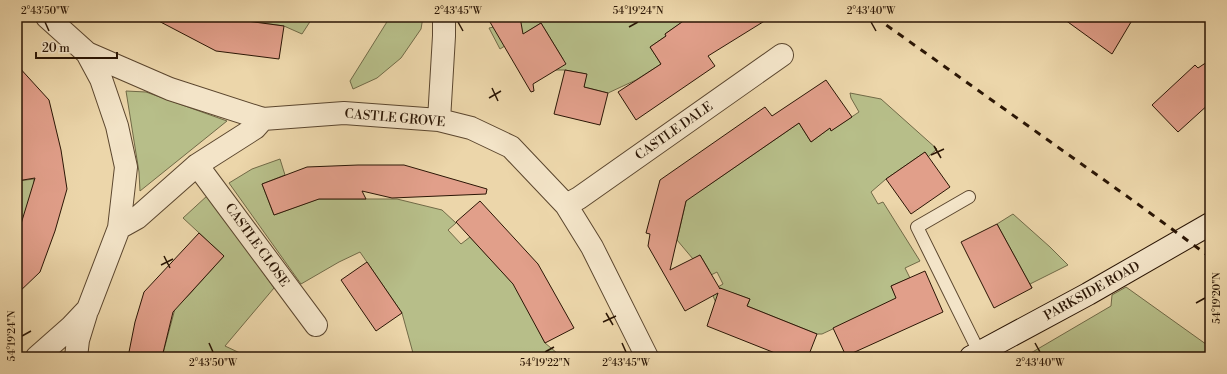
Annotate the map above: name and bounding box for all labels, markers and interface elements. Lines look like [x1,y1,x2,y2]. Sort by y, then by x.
text: 2°43'50"W [21,5,70,17]
text: 2°43'45"W [434,5,483,17]
text: 54°19'24"N [613,5,664,17]
text: 2°43'40"W [847,5,896,17]
scale bar [36,34,117,60]
text: 20 m [42,41,70,56]
street label: CASTLE DALE [632,98,716,164]
street label: CASTLE GROVE [344,106,446,130]
street label: CASTLE CLOSE [221,200,293,290]
street label: PARKSIDE ROAD [1041,258,1143,324]
text: 54°19'20"N [1211,272,1223,324]
text: 54°19'24"N [6,310,18,361]
text: 2°43'50"W [189,357,238,369]
text: 54°19'22"N [520,357,571,369]
text: 2°43'45"W [602,357,651,369]
text: 2°43'40"W [1016,357,1065,369]

